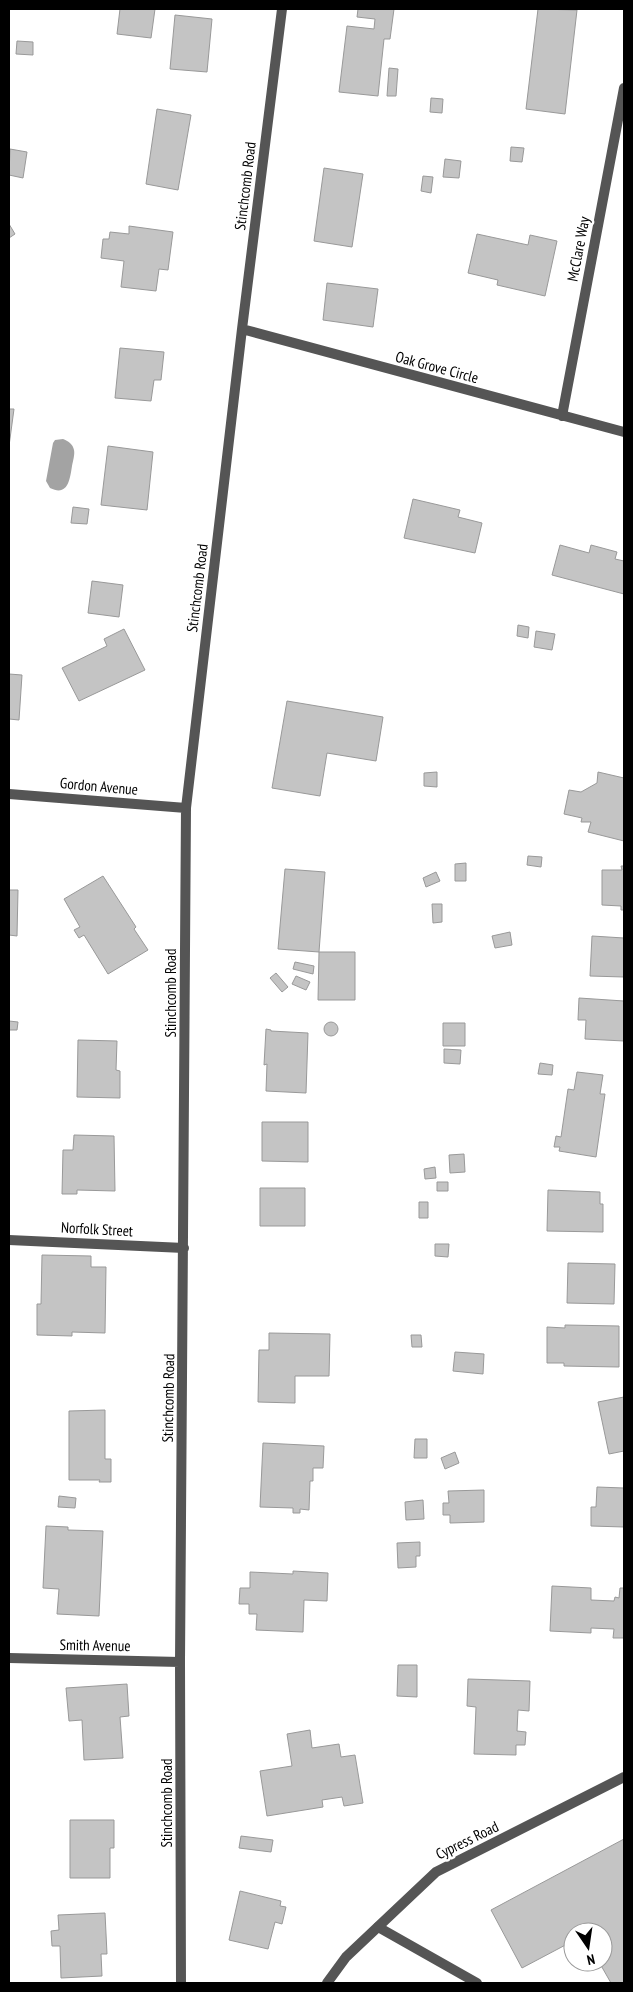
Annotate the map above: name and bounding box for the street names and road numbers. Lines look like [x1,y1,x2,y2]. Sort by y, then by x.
street label: Stinchcomb Road [230,141,260,231]
street label: McClare Way [562,215,594,283]
street label: Oak Grove Circle [393,347,481,387]
street label: Stinchcomb Road [182,543,212,633]
street label: Gordon Avenue [59,773,139,799]
street label: Stinchcomb Road [161,949,180,1037]
street label: Norfolk Street [61,1218,133,1240]
street label: Stinchcomb Road [158,1353,178,1443]
street label: Smith Avenue [59,1635,131,1655]
street label: Stinchcomb Road [157,1759,176,1847]
street label: Cypress Road [432,1817,502,1863]

